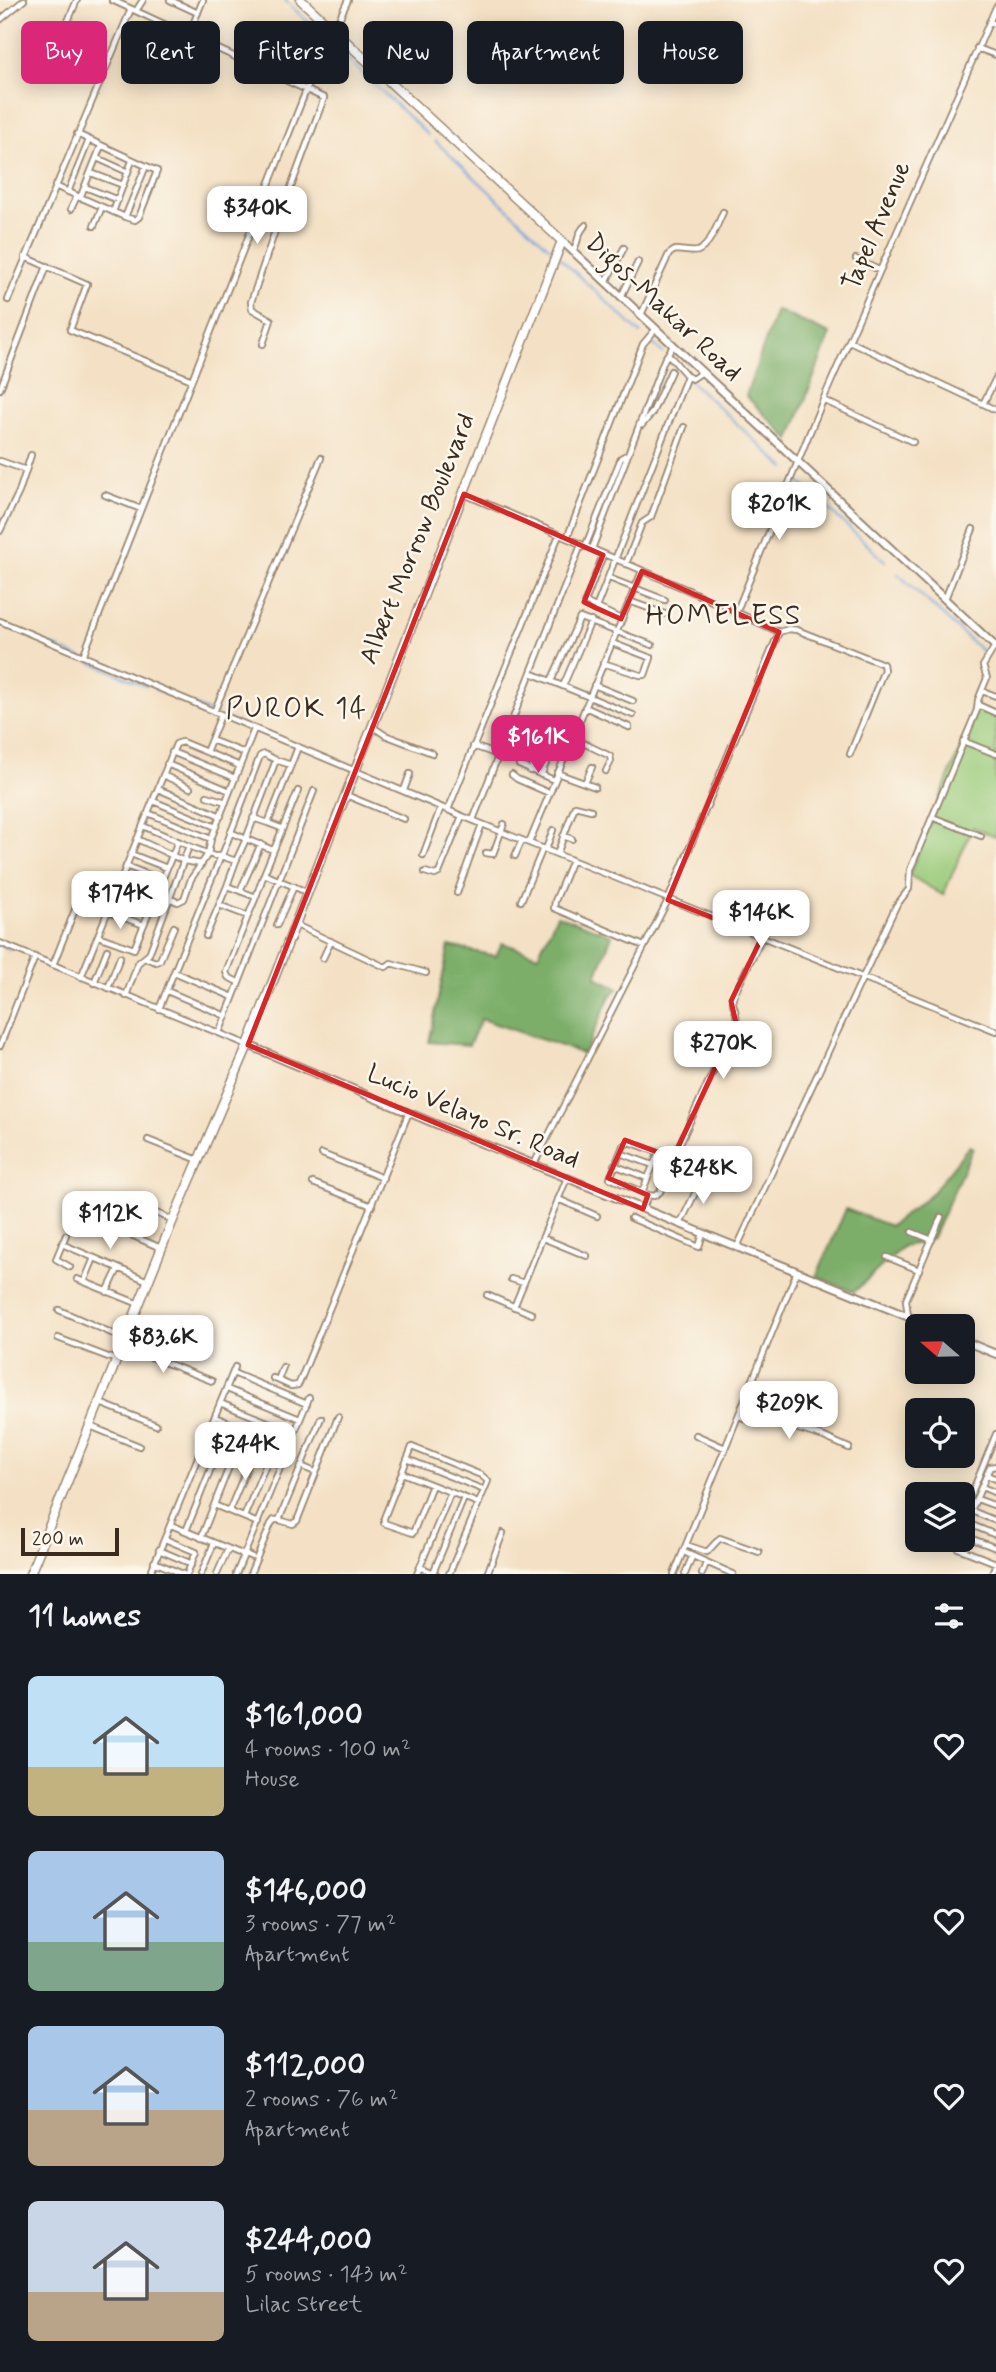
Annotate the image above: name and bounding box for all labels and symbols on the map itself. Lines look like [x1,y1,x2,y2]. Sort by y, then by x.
street label: Tapel Avenue [835,156,919,296]
pin: $340K [208,187,306,246]
street label: Digos-Makar Road [575,227,749,392]
street label: Albert Morrow Boulevard [352,408,484,670]
pin: $201K [730,482,828,542]
district label: HOMELESS [646,598,802,635]
district label: PUROK 14 [226,691,368,728]
pin: $161K [489,716,587,775]
pin: $174K [71,872,169,931]
pin: $146K [712,890,810,950]
pin: $270K [674,1021,772,1081]
street label: Lucio Velayo Sr. Road [361,1057,585,1177]
pin: $248K [654,1146,752,1206]
pin: $112K [61,1192,159,1251]
north arrow [905,1314,975,1384]
pin: $83.6K [106,1316,220,1375]
pin: $209K [740,1382,838,1441]
pin: $244K [196,1422,294,1482]
scale bar [21,1525,119,1557]

